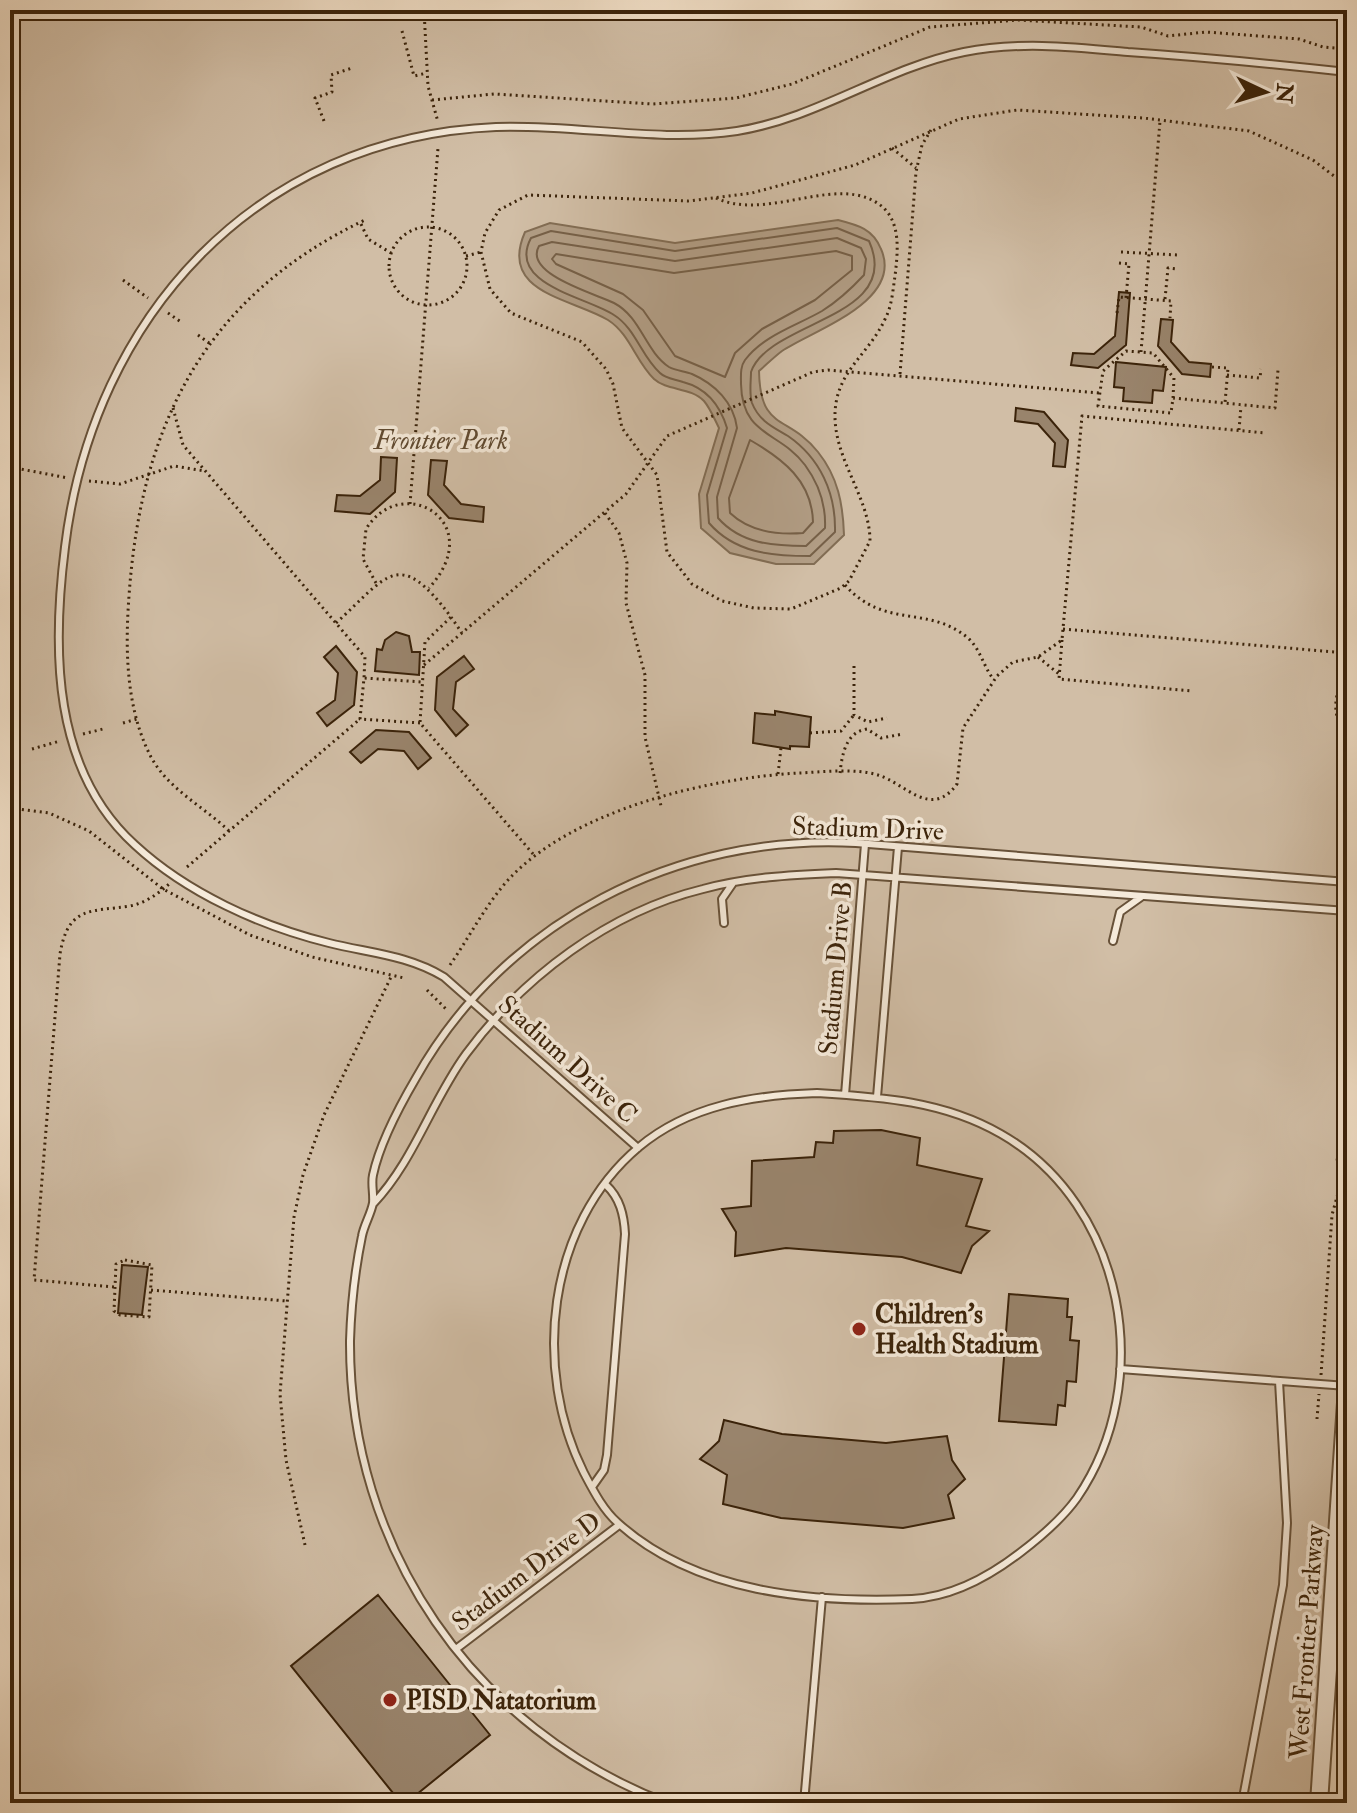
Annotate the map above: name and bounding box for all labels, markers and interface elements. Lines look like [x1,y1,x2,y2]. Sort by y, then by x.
north arrow [1225,52,1305,132]
text: N [1269,82,1299,104]
park label: Frontier Park [372,425,508,457]
street label: Stadium Drive [792,810,945,848]
street label: Stadium Drive B [812,880,860,1056]
street label: Stadium Drive C [491,989,644,1131]
place label: Children's Health Stadium [875,1299,1039,1361]
marker: Children's Health Stadium [850,1320,868,1338]
street label: Stadium Drive D [446,1505,607,1638]
street label: West Frontier Parkway [1283,1523,1331,1761]
place label: PISD Natatorium [406,1685,597,1717]
marker: PISD Natatorium [381,1691,399,1709]

